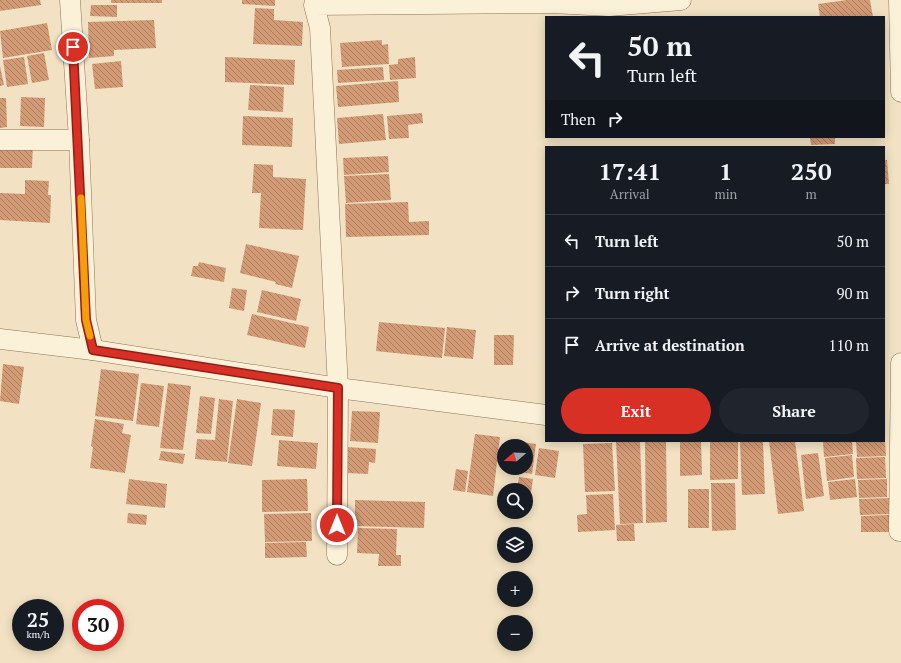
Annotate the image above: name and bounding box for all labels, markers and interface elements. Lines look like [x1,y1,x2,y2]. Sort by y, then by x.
text: 50 m [627,27,692,64]
pin [56,30,90,64]
icon: left [561,32,613,84]
icon: arrive [62,36,84,58]
text: Turn left [627,63,697,87]
icon: right [604,108,626,130]
text: Then [561,109,596,129]
text: 17:41 [598,155,661,187]
text: 1 [719,155,733,187]
text: 250 [791,155,831,187]
text: Arrival [610,185,650,203]
text: min [714,185,737,203]
text: m [806,185,817,203]
icon: left [561,230,583,252]
text: Turn left [595,231,659,251]
text: 50 m [836,231,869,251]
icon: right [561,282,583,304]
text: Turn right [595,283,670,303]
text: 90 m [836,283,869,303]
icon: arrive [561,334,583,356]
text: Arrive at destination [595,335,745,355]
text: 110 m [828,335,869,355]
button: Exit [561,388,711,434]
button: Share [719,388,869,434]
north arrow [497,439,533,475]
map controls [497,439,533,651]
button: search [497,483,533,519]
position arrow [316,504,358,546]
button: layers [497,527,533,563]
button: + [497,571,533,607]
speed limit sign: 30 [72,599,124,651]
text: 25 [27,606,49,633]
button: − [497,615,533,651]
text: km/h [26,628,50,641]

